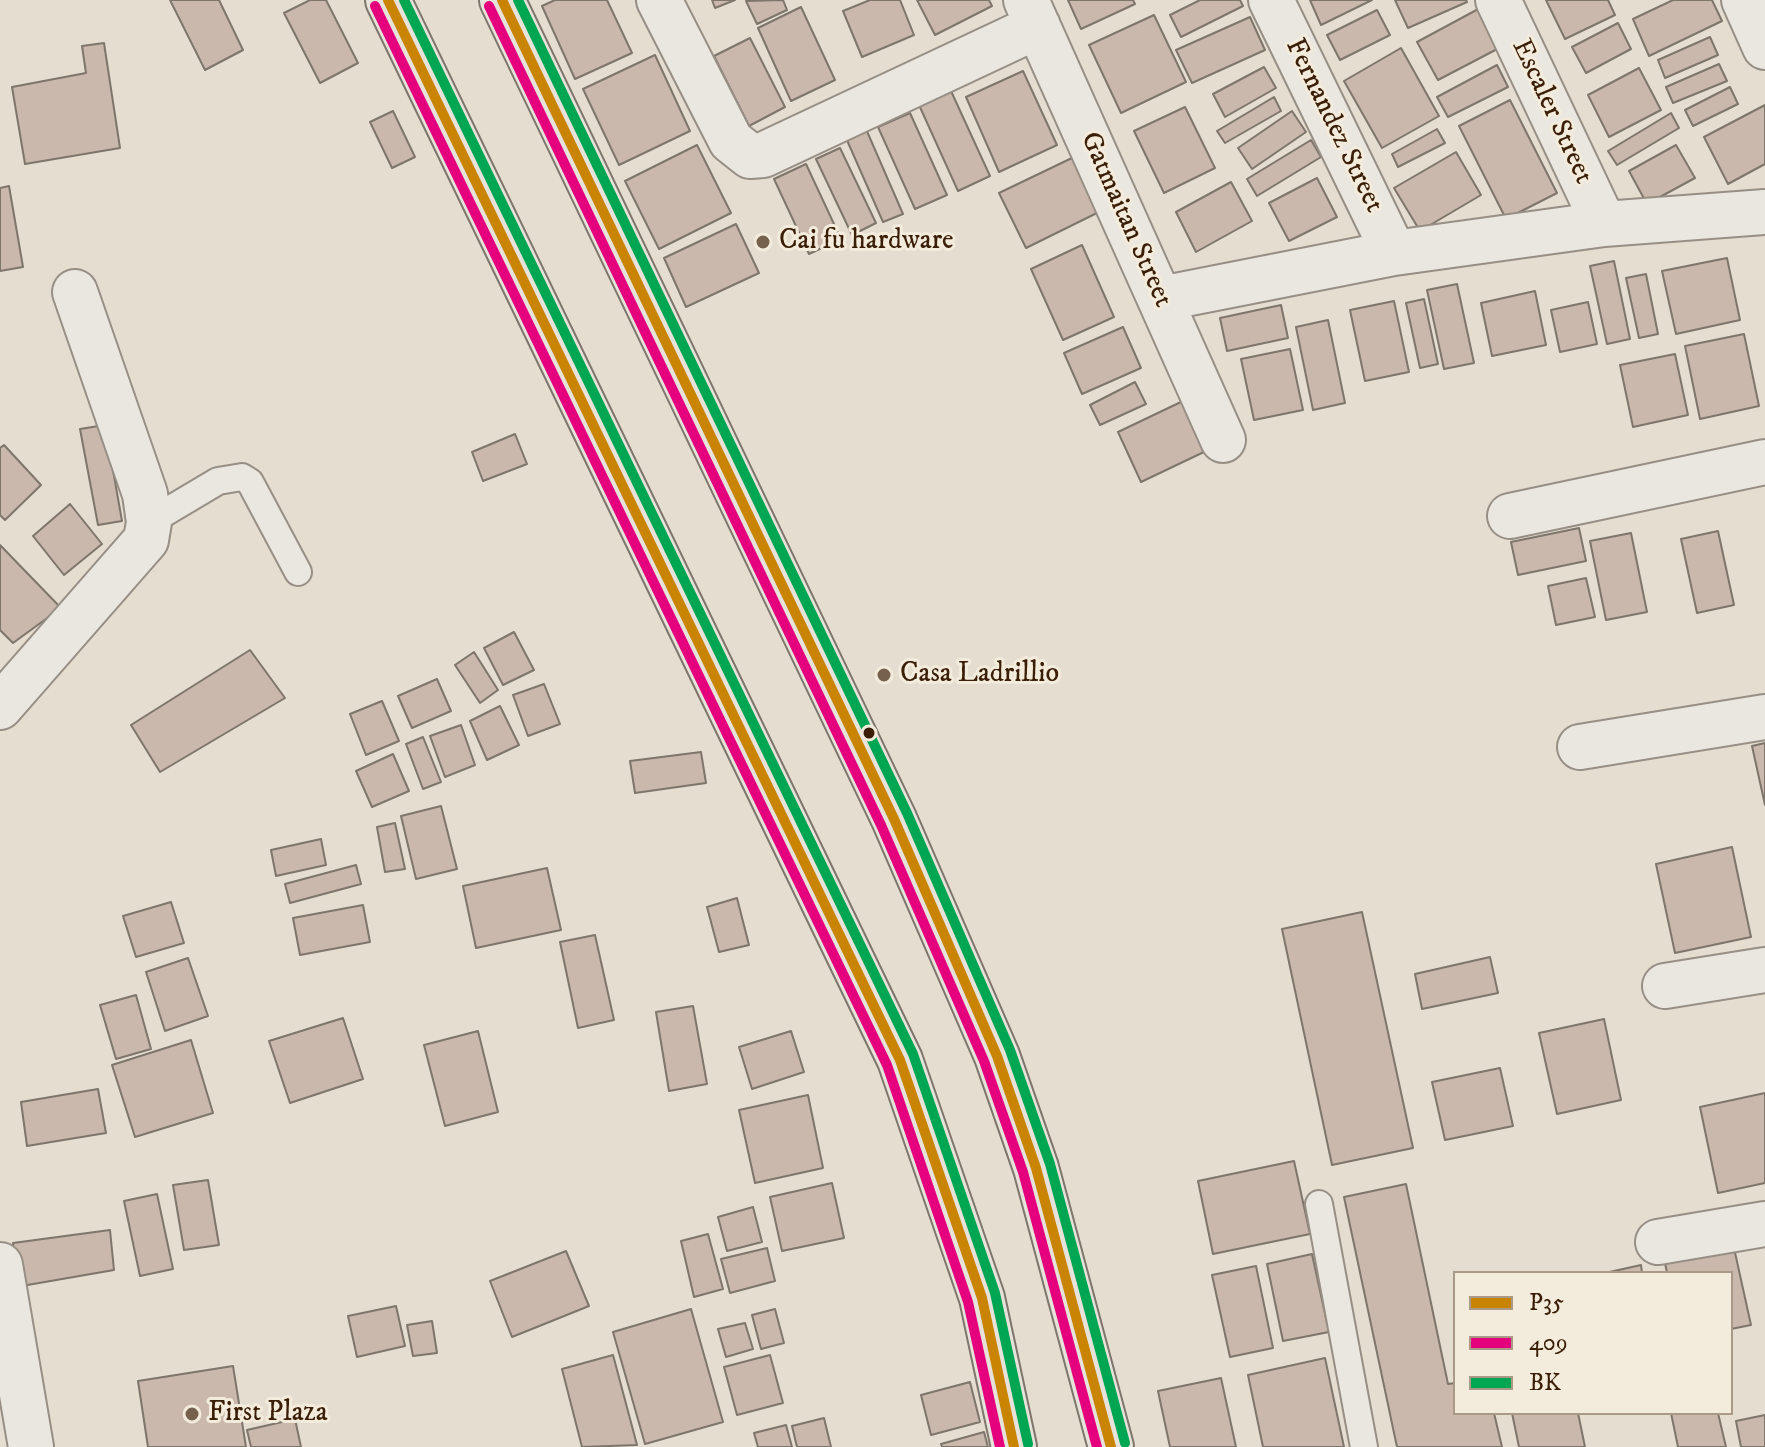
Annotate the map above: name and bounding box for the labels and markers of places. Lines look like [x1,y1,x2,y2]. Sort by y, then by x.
place label: Cai fu hardware [779,225,954,259]
marker: Cai fu hardware [754,233,772,251]
place label: Casa Ladrillio [900,658,1059,692]
marker: Casa Ladrillio [875,666,893,684]
unlabelled marker [861,725,877,741]
place label: First Plaza [208,1397,328,1431]
marker: First Plaza [183,1405,201,1423]

